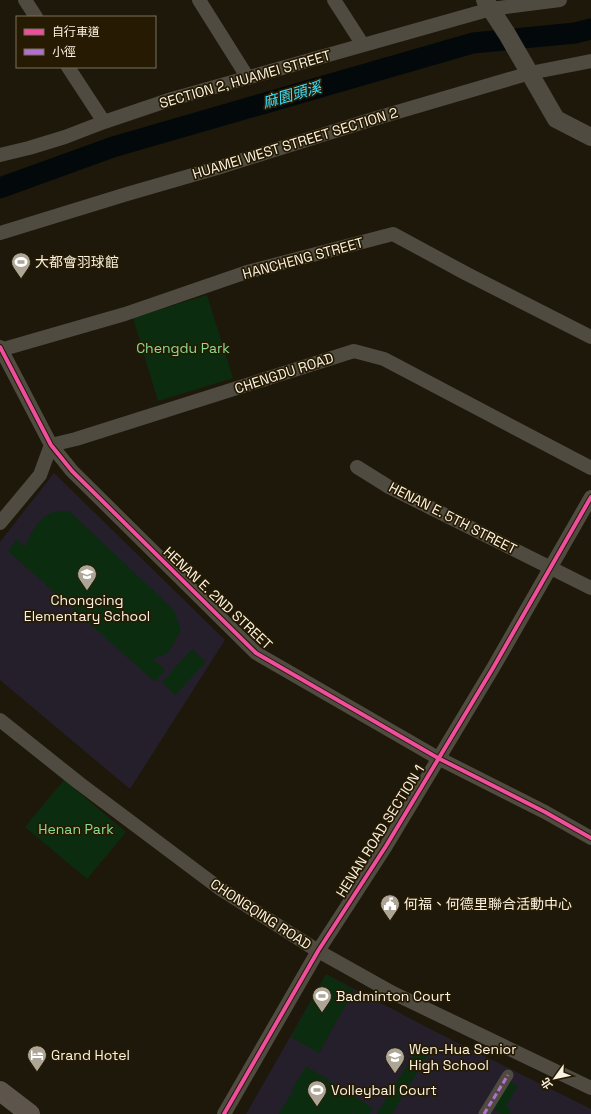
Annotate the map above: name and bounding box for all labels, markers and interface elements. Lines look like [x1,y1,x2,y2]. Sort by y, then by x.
legend [16,16,156,68]
text: 自行車道 [52,24,100,40]
text: 小徑 [52,44,76,60]
street label: SECTION 2, HUAMEI STREET [157,46,333,112]
water label: 麻園頭溪 [260,77,325,112]
street label: HUAMEI WEST STREET SECTION 2 [190,103,400,183]
street label: HANCHENG STREET [240,233,366,283]
sports icon: 大都會羽球館 [10,251,32,279]
place label: 大都會羽球館 [35,253,119,271]
park label: Chengdu Park [136,339,230,357]
street label: CHENGDU ROAD [232,349,336,397]
street label: HENAN E. 5TH STREET [386,478,520,558]
street label: HENAN E. 2ND STREET [160,543,276,653]
school or university icon: Chongcing Elementary School [76,563,98,591]
place label: Chongcing Elementary School [24,591,150,625]
street label: HENAN ROAD SECTION 1 [332,761,428,901]
park label: Henan Park [38,820,114,838]
street label: CHONGQING ROAD [207,875,315,953]
public building icon: 何福、何德里聯合活動中心 [379,893,401,921]
place label: 何福、何德里聯合活動中心 [404,895,572,913]
sports icon: Badminton Court [311,985,333,1013]
place label: Badminton Court [336,987,451,1005]
place label: Wen-Hua Senior High School [409,1040,517,1074]
hotel icon: Grand Hotel [26,1044,48,1072]
place label: Grand Hotel [51,1046,130,1064]
school or university icon: Wen-Hua Senior High School [384,1046,406,1074]
north arrow [535,1058,575,1098]
text: 北 [538,1075,555,1092]
sports icon: Volleyball Court [306,1079,328,1107]
place label: Volleyball Court [331,1081,437,1099]

